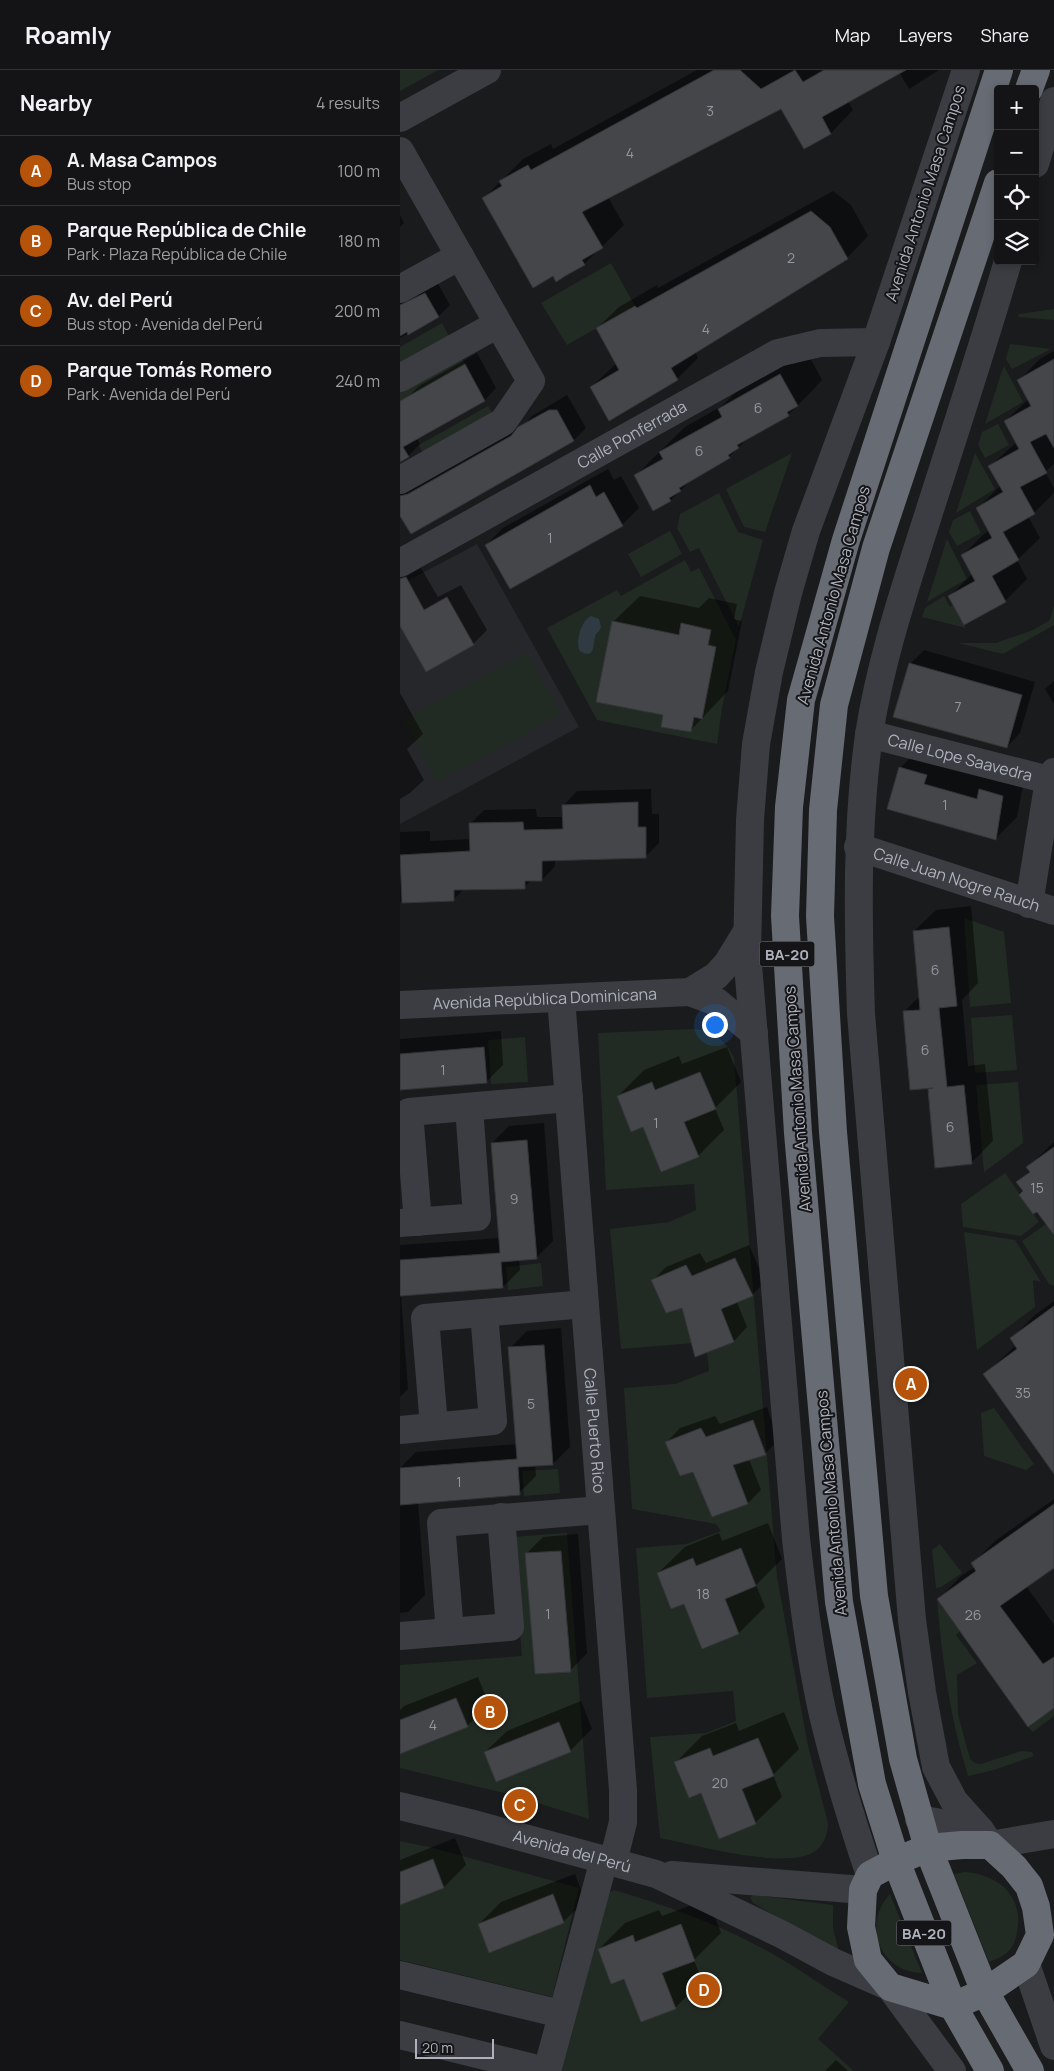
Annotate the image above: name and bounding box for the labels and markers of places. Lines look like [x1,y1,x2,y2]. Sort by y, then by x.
pin: A [895,1365,927,1403]
pin: B [474,1693,506,1731]
pin: C [504,1786,536,1824]
pin: D [688,1971,720,2009]

